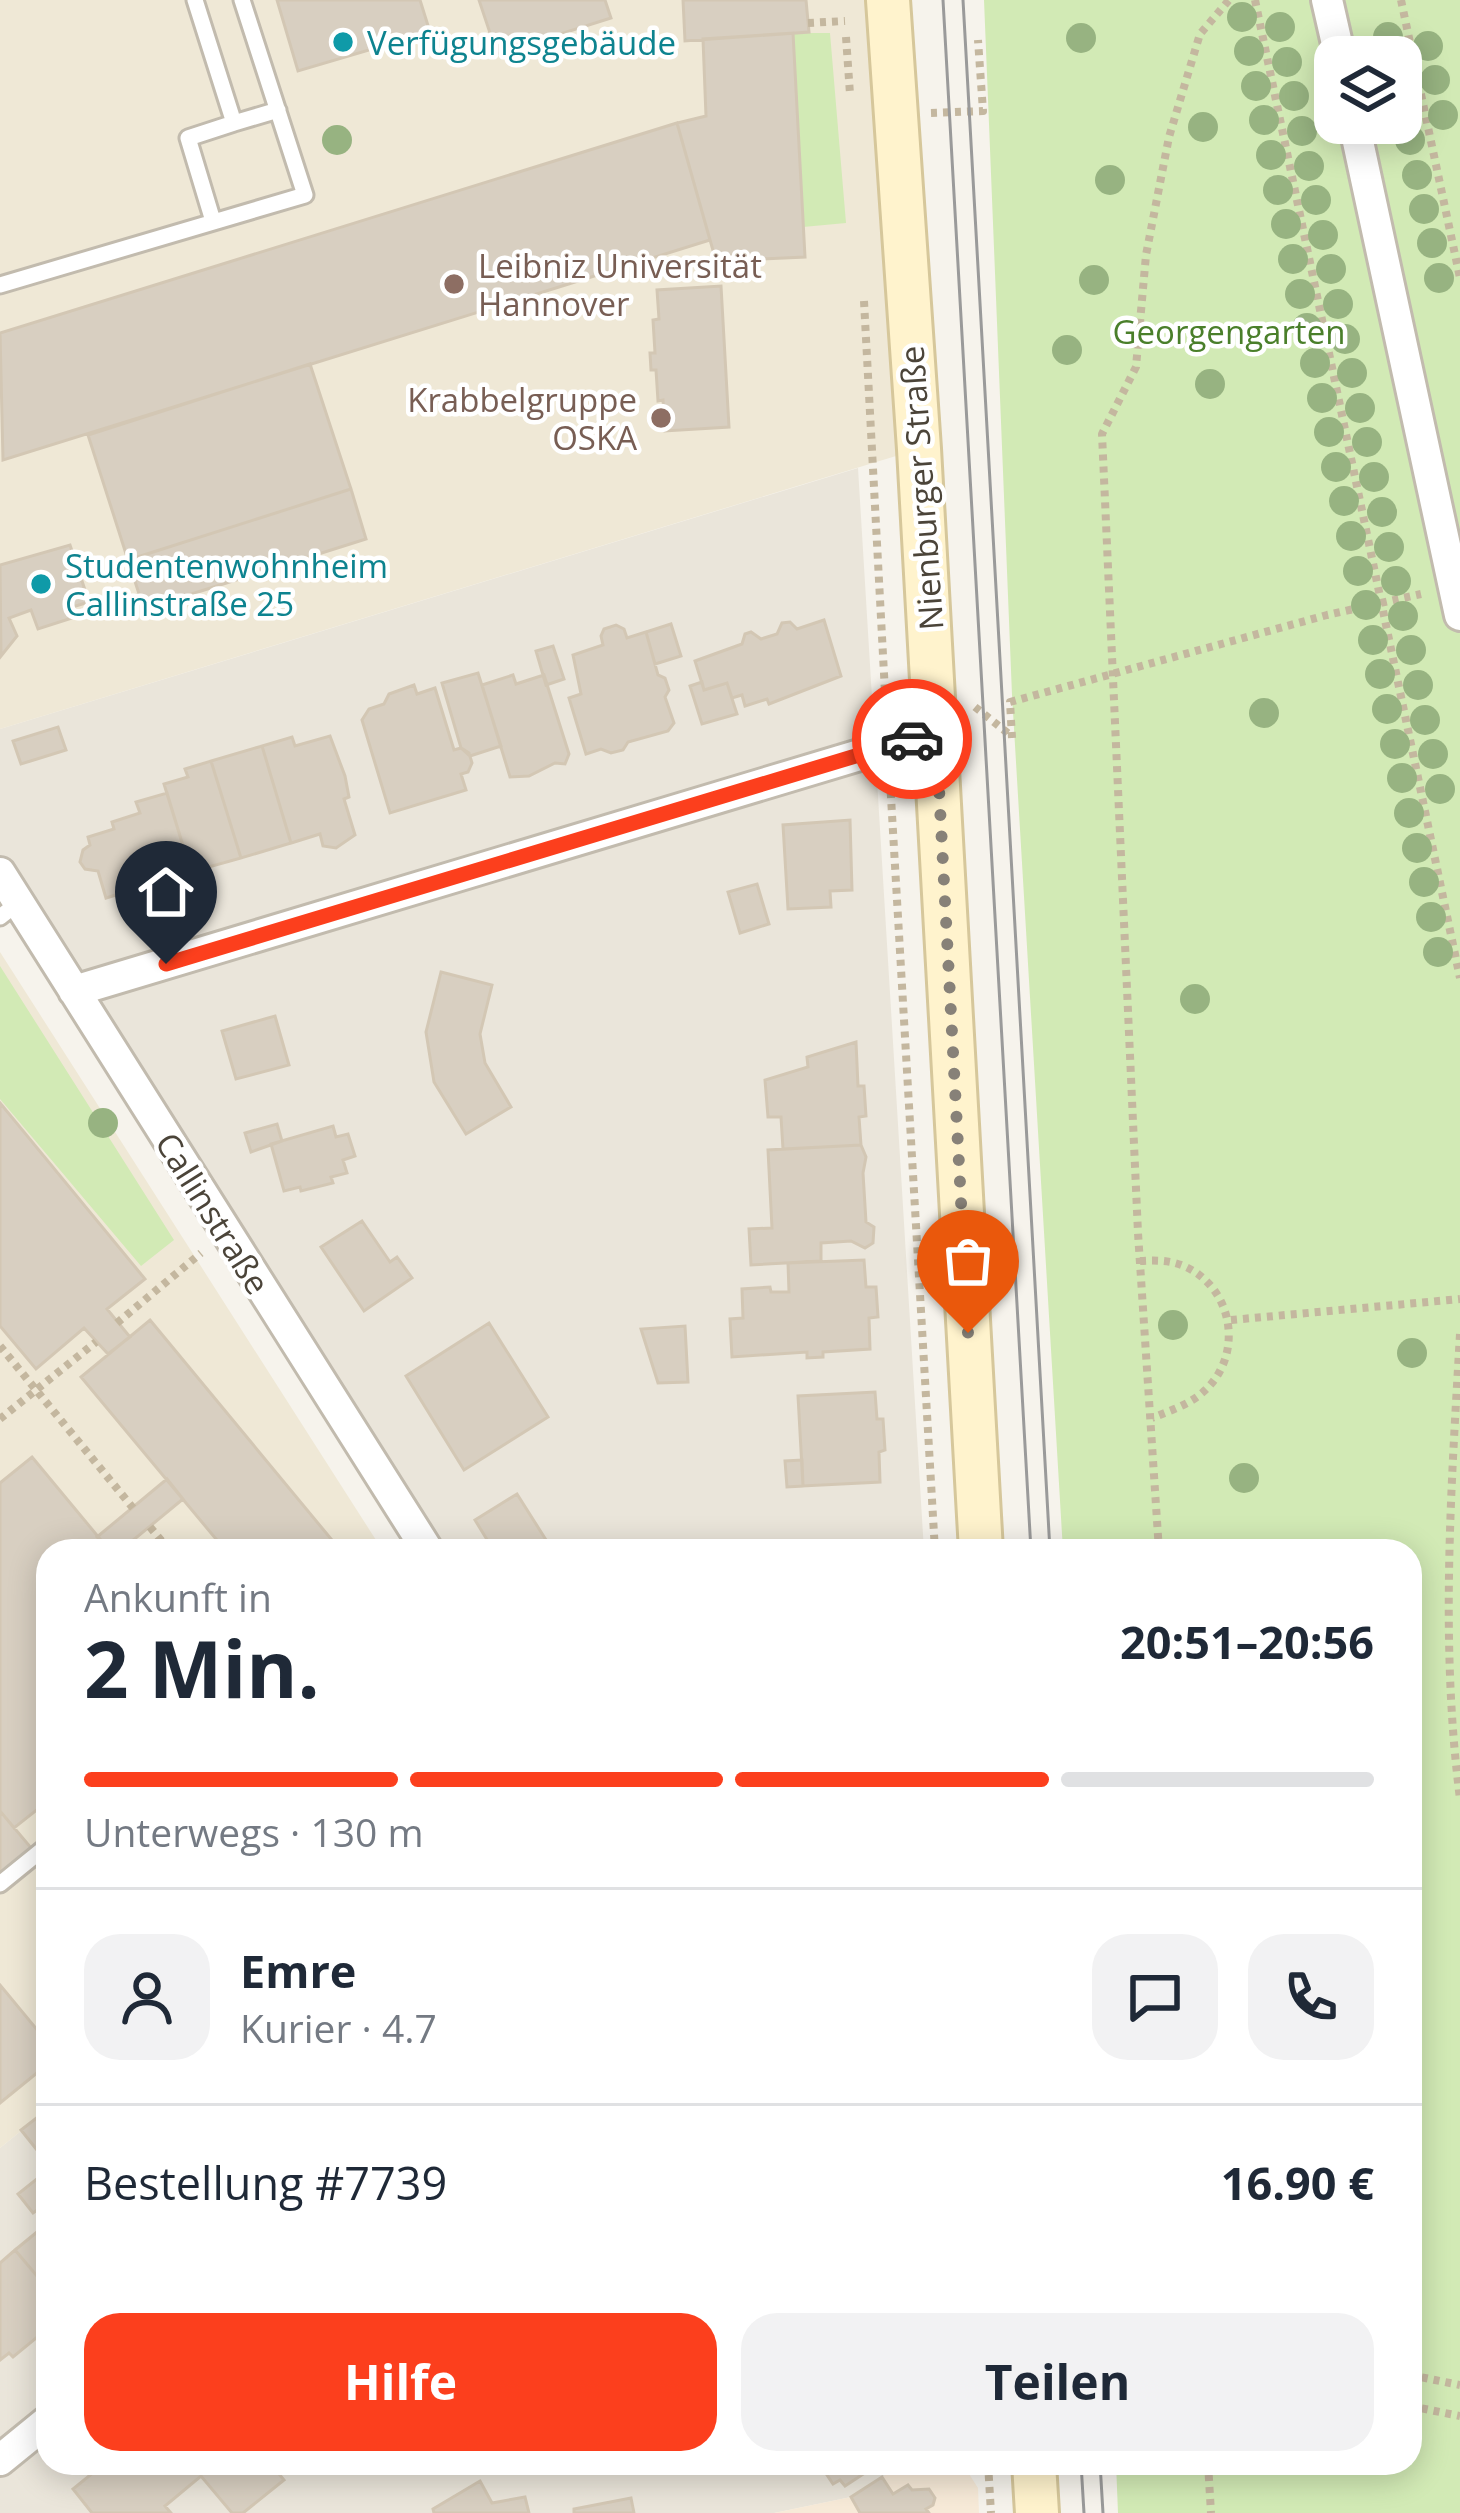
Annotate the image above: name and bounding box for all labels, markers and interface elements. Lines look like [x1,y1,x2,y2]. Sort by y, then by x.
place label: Verfügungsgebäude [367,20,676,65]
marker: Verfügungsgebäude [330,29,356,55]
map controls [1314,36,1422,144]
button: layers [1314,36,1422,144]
place label: Leibniz Universität Hannover [478,243,762,326]
marker: Leibniz Universität Hannover [441,271,467,297]
park label: Georgengarten [1113,309,1345,354]
street label: Nienburger Straße [889,344,953,632]
place label: Krabbelgruppe OSKA [407,377,637,460]
marker: Krabbelgruppe OSKA [648,405,674,431]
place label: Studentenwohnheim Callinstraße 25 [65,543,388,626]
marker: Studentenwohnheim Callinstraße 25 [28,571,54,597]
courier [852,679,972,799]
icon: car [879,706,945,772]
pin [115,841,217,964]
icon: home [133,859,199,925]
street label: Callinstraße [145,1124,281,1302]
pin [917,1210,1019,1333]
icon: bag [935,1228,1001,1294]
text: Ankunft in [84,1570,272,1623]
text: 20:51–20:56 [1120,1611,1374,1672]
text: 2 Min. [84,1615,320,1721]
text: Unterwegs · 130 m [84,1805,424,1858]
button: person [84,1934,210,2060]
button: chat [1092,1934,1218,2060]
button: phone [1248,1934,1374,2060]
text: Emre [240,1940,356,2001]
text: Kurier · 4.7 [240,2001,437,2054]
text: Bestellung #7739 [84,2152,447,2213]
text: 16.90 € [1221,2152,1374,2213]
button: Hilfe [84,2313,717,2451]
button: Teilen [741,2313,1374,2451]

